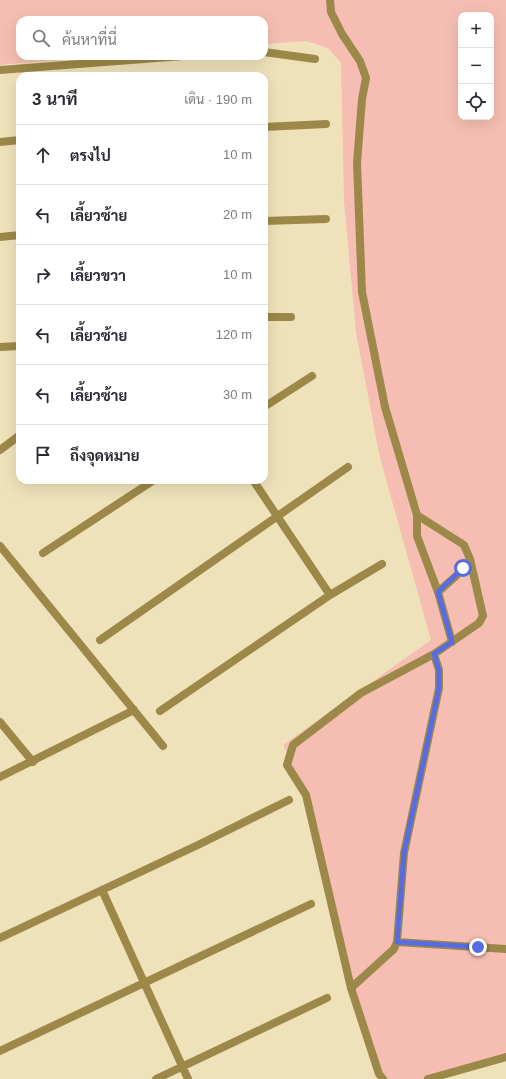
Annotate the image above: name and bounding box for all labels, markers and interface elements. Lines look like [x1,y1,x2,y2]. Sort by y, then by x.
map controls [458,12,494,120]
button: + [458,12,494,48]
search box [16,16,268,60]
icon: search [30,27,52,49]
text: ค้นหาที่นี่ [62,31,117,48]
button: − [458,48,494,84]
button: locate [458,84,494,120]
text: 3 นาที [32,90,77,109]
text: เดิน · 190 m [184,92,252,107]
icon: ahead [32,144,54,166]
text: ตรงไป [70,147,111,164]
text: 10 m [223,147,252,162]
icon: left [32,204,54,226]
text: เลี้ยวซ้าย [70,207,127,224]
text: 20 m [223,207,252,222]
icon: right [32,264,54,286]
text: เลี้ยวขวา [70,267,126,284]
text: 10 m [223,267,252,282]
icon: left [32,324,54,346]
text: เลี้ยวซ้าย [70,327,127,344]
text: 120 m [216,327,252,342]
icon: left [32,384,54,406]
text: เลี้ยวซ้าย [70,387,127,404]
text: 30 m [223,387,252,402]
icon: arrive [32,444,54,466]
text: ถึงจุดหมาย [70,447,140,464]
route start [454,559,472,577]
route end [469,938,487,956]

